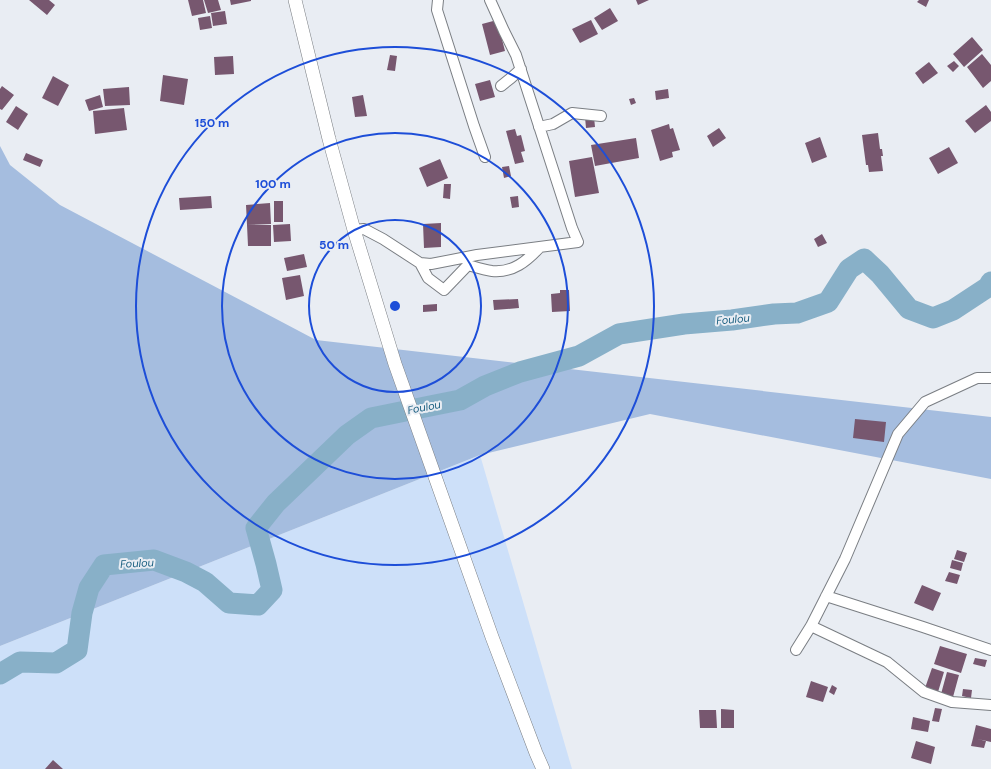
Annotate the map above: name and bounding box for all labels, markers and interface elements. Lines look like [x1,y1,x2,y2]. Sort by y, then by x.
text: 150 m [195,115,229,131]
text: 100 m [255,176,291,192]
text: 50 m [319,237,349,253]
centre of rings [388,299,402,313]
water label: Foulou [716,310,751,327]
water label: Foulou [406,397,443,417]
water label: Foulou [120,555,155,571]

